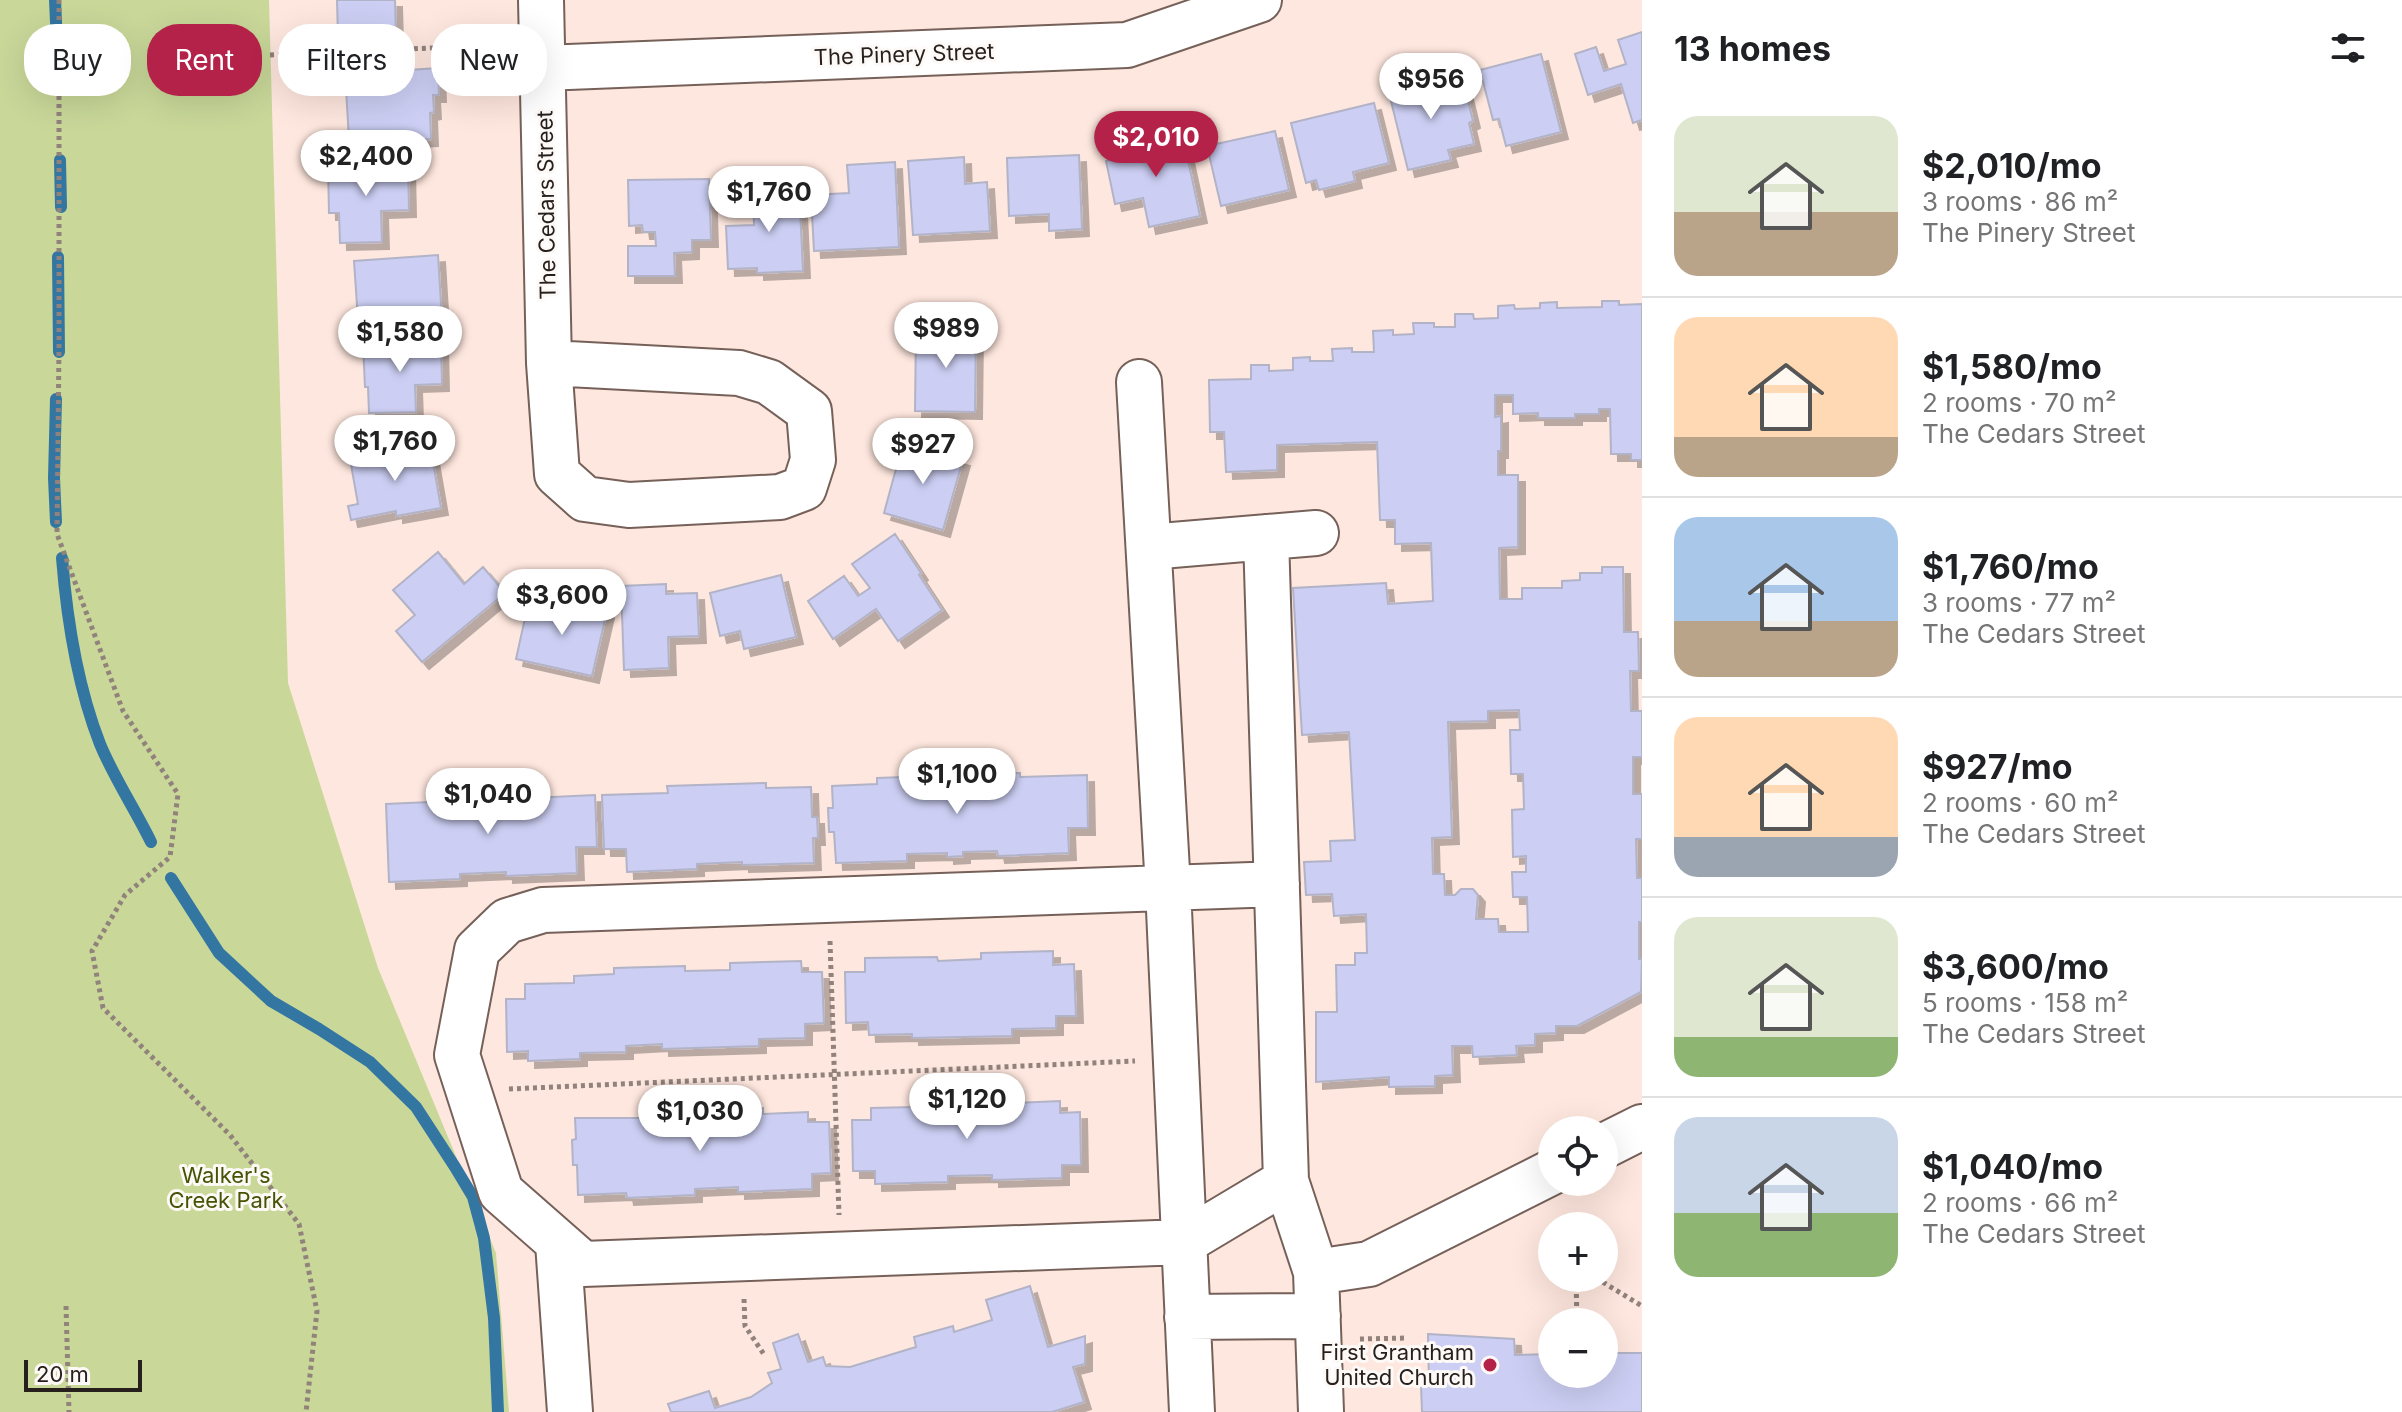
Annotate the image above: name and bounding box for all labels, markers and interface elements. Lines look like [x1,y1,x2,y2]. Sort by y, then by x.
chip: Buy [24,24,131,96]
chip: Rent [147,24,262,96]
chip: Filters [278,24,415,96]
chip: New [431,24,547,96]
icon: filters [2326,26,2370,70]
text: 13 homes [1674,28,1831,69]
street label: The Pinery Street [813,38,995,70]
pin: $956 [1384,53,1478,121]
text: $956 [1397,63,1465,94]
street label: The Cedars Street [531,110,561,300]
pin: $2,010 [1091,111,1221,179]
text: $2,010 [1112,121,1200,152]
pin: $2,400 [301,130,431,198]
text: $2,400 [319,140,413,171]
text: $2,010/mo [1922,145,2102,186]
icon: home [1738,148,1834,244]
pin: $1,760 [704,166,834,234]
text: $1,760 [726,176,812,207]
text: 3 rooms · 86 m² [1922,186,2118,217]
text: The Pinery Street [1922,217,2136,248]
pin: $989 [899,302,993,370]
pin: $1,580 [335,306,465,374]
text: $989 [912,312,980,343]
text: $1,580 [356,316,444,347]
text: $1,580/mo [1922,346,2102,387]
icon: home [1738,349,1834,445]
text: 2 rooms · 70 m² [1922,387,2117,418]
pin: $1,760 [330,415,460,483]
pin: $927 [876,418,970,486]
text: The Cedars Street [1922,418,2146,449]
text: $1,760 [352,425,438,456]
text: $927 [890,428,956,459]
text: $1,760/mo [1922,546,2099,587]
icon: home [1738,549,1834,645]
pin: $3,600 [497,569,627,637]
text: $3,600 [515,579,609,610]
text: 3 rooms · 77 m² [1922,587,2116,618]
text: The Cedars Street [1922,618,2146,649]
text: $927/mo [1922,746,2073,787]
pin: $1,100 [892,748,1022,816]
icon: home [1738,749,1834,845]
text: $1,100 [917,758,997,789]
pin: $1,040 [423,768,553,836]
text: $1,040 [444,778,532,809]
text: 2 rooms · 60 m² [1922,787,2118,818]
text: The Cedars Street [1922,818,2146,849]
text: $3,600/mo [1922,946,2109,987]
icon: home [1738,949,1834,1045]
text: 5 rooms · 158 m² [1922,987,2128,1018]
text: The Cedars Street [1922,1018,2146,1049]
pin: $1,120 [902,1073,1032,1141]
text: $1,120 [927,1083,1007,1114]
pin: $1,030 [635,1085,765,1153]
text: $1,030 [656,1095,744,1126]
map controls [1538,1116,1618,1388]
button: locate [1538,1116,1618,1196]
text: $1,040/mo [1922,1146,2103,1187]
icon: home [1738,1149,1834,1245]
park label: Walker's Creek Park [168,1162,284,1213]
text: 2 rooms · 66 m² [1922,1187,2118,1218]
button: + [1538,1212,1618,1292]
text: The Cedars Street [1922,1218,2146,1249]
button: − [1538,1308,1618,1388]
place label: First Grantham United Church [1321,1339,1474,1390]
scale bar [24,1356,142,1392]
marker: First Grantham United Church [1481,1356,1499,1374]
text: 20 m [36,1361,89,1387]

